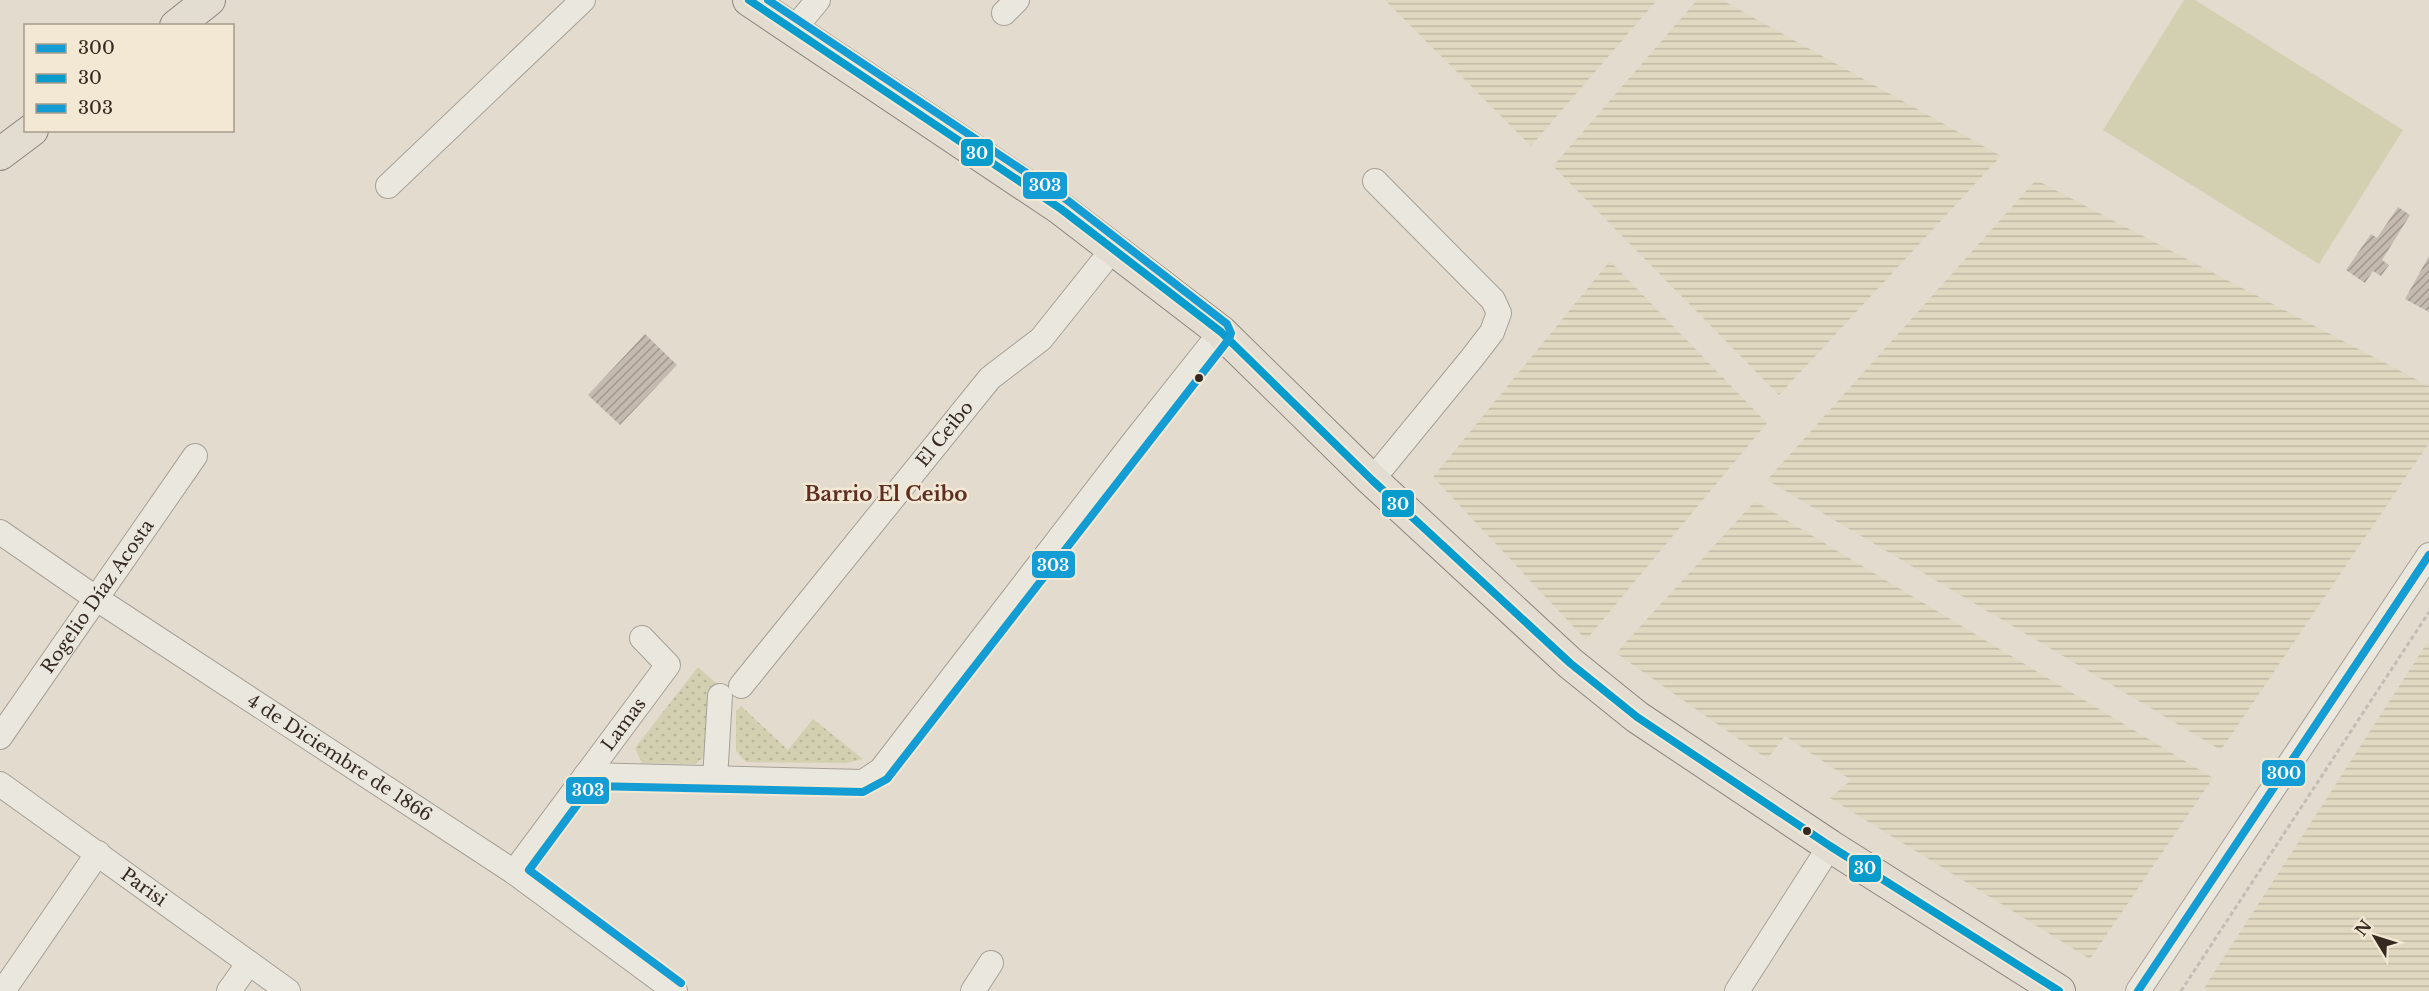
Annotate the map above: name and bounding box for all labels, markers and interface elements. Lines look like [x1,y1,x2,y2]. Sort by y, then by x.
legend [24,24,234,132]
text: 300 [78,37,115,59]
text: 30 [78,67,102,89]
text: 303 [78,97,113,119]
line badge: 30 [960,138,994,167]
text: 30 [966,143,988,163]
line badge: 303 [1022,171,1068,200]
text: 303 [1029,175,1061,195]
unlabelled marker [1193,372,1205,384]
street label: El Ceibo [911,397,978,472]
district label: Barrio El Ceibo [805,482,967,506]
line badge: 30 [1381,489,1415,518]
text: 30 [1387,494,1409,514]
street label: Rogelio Díaz Acosta [36,515,159,678]
line badge: 303 [1031,550,1076,579]
text: 303 [1037,555,1069,575]
street label: 4 de Diciembre de 1866 [243,689,436,826]
street label: Lamas [597,694,651,755]
line badge: 300 [2261,759,2306,787]
text: 300 [2267,763,2301,783]
line badge: 303 [565,776,610,805]
text: 303 [572,780,604,800]
unlabelled marker [1801,825,1813,837]
line badge: 30 [1848,854,1882,883]
text: 30 [1854,858,1876,878]
street label: Parisi [117,863,171,911]
north arrow [2345,907,2405,967]
text: N [2351,916,2376,940]

